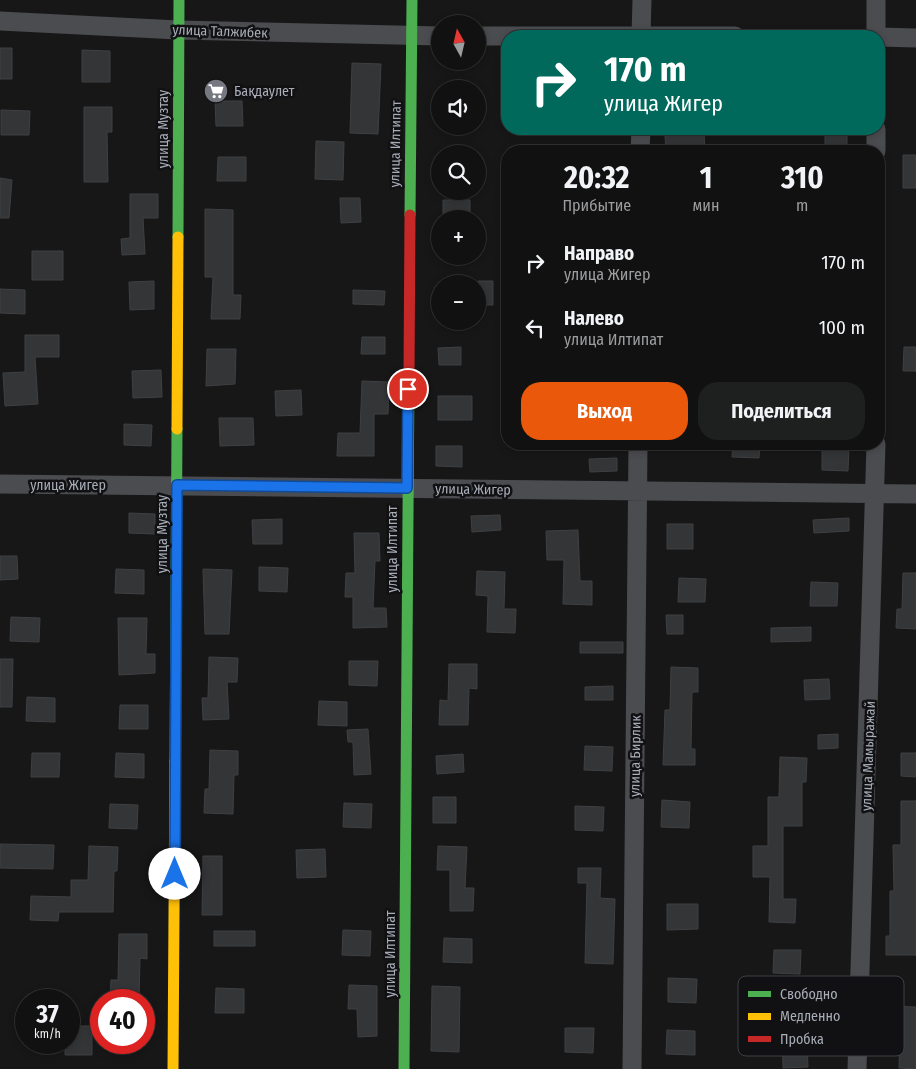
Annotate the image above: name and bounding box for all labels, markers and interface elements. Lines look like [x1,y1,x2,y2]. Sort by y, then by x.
north arrow [431,15,486,70]
map controls [431,15,486,330]
street label: улица Талжибек [172,21,268,42]
text: 170 m [604,48,687,90]
icon: right [521,50,586,115]
supermarket icon: Бақдаулет [203,78,229,104]
button: sound [431,80,486,135]
place label: Бақдаулет [234,83,295,100]
street label: улица Музтау [155,89,172,168]
text: улица Жигер [604,90,723,117]
street label: улица Илтипат [386,100,405,188]
button: search [431,145,486,200]
text: 20:32 [564,160,630,196]
text: 1 [700,160,712,196]
text: 310 [781,160,824,196]
text: Прибытие [562,196,631,215]
text: мин [693,196,719,215]
text: m [796,196,808,215]
button: + [431,210,486,265]
text: Направо [564,242,634,265]
icon: right [521,249,549,277]
text: 170 m [821,251,865,274]
text: улица Жигер [564,265,651,284]
button: − [431,275,486,330]
text: Налево [564,307,624,330]
icon: left [521,314,549,342]
text: 100 m [819,316,865,339]
text: улица Илтипат [564,330,663,349]
pin [387,368,429,410]
icon: arrive [394,375,422,403]
button: Выход [521,382,688,440]
button: Поделиться [698,382,865,440]
street label: улица Жигер [30,477,106,494]
street label: улица Жигер [435,480,511,499]
street label: улица Музтау [154,494,171,573]
street label: улица Илтипат [384,505,401,592]
street label: улица Мамыражай [858,701,879,811]
street label: улица Бирлик [626,715,645,797]
position arrow [148,847,200,899]
street label: улица Илтипат [382,910,399,997]
legend [738,976,904,1056]
text: Свободно [780,986,838,1003]
speed limit sign: 40 [90,989,155,1054]
text: 37 [36,1000,59,1030]
text: Медленно [780,1008,840,1025]
text: km/h [34,1027,61,1041]
text: Пробка [780,1031,824,1048]

